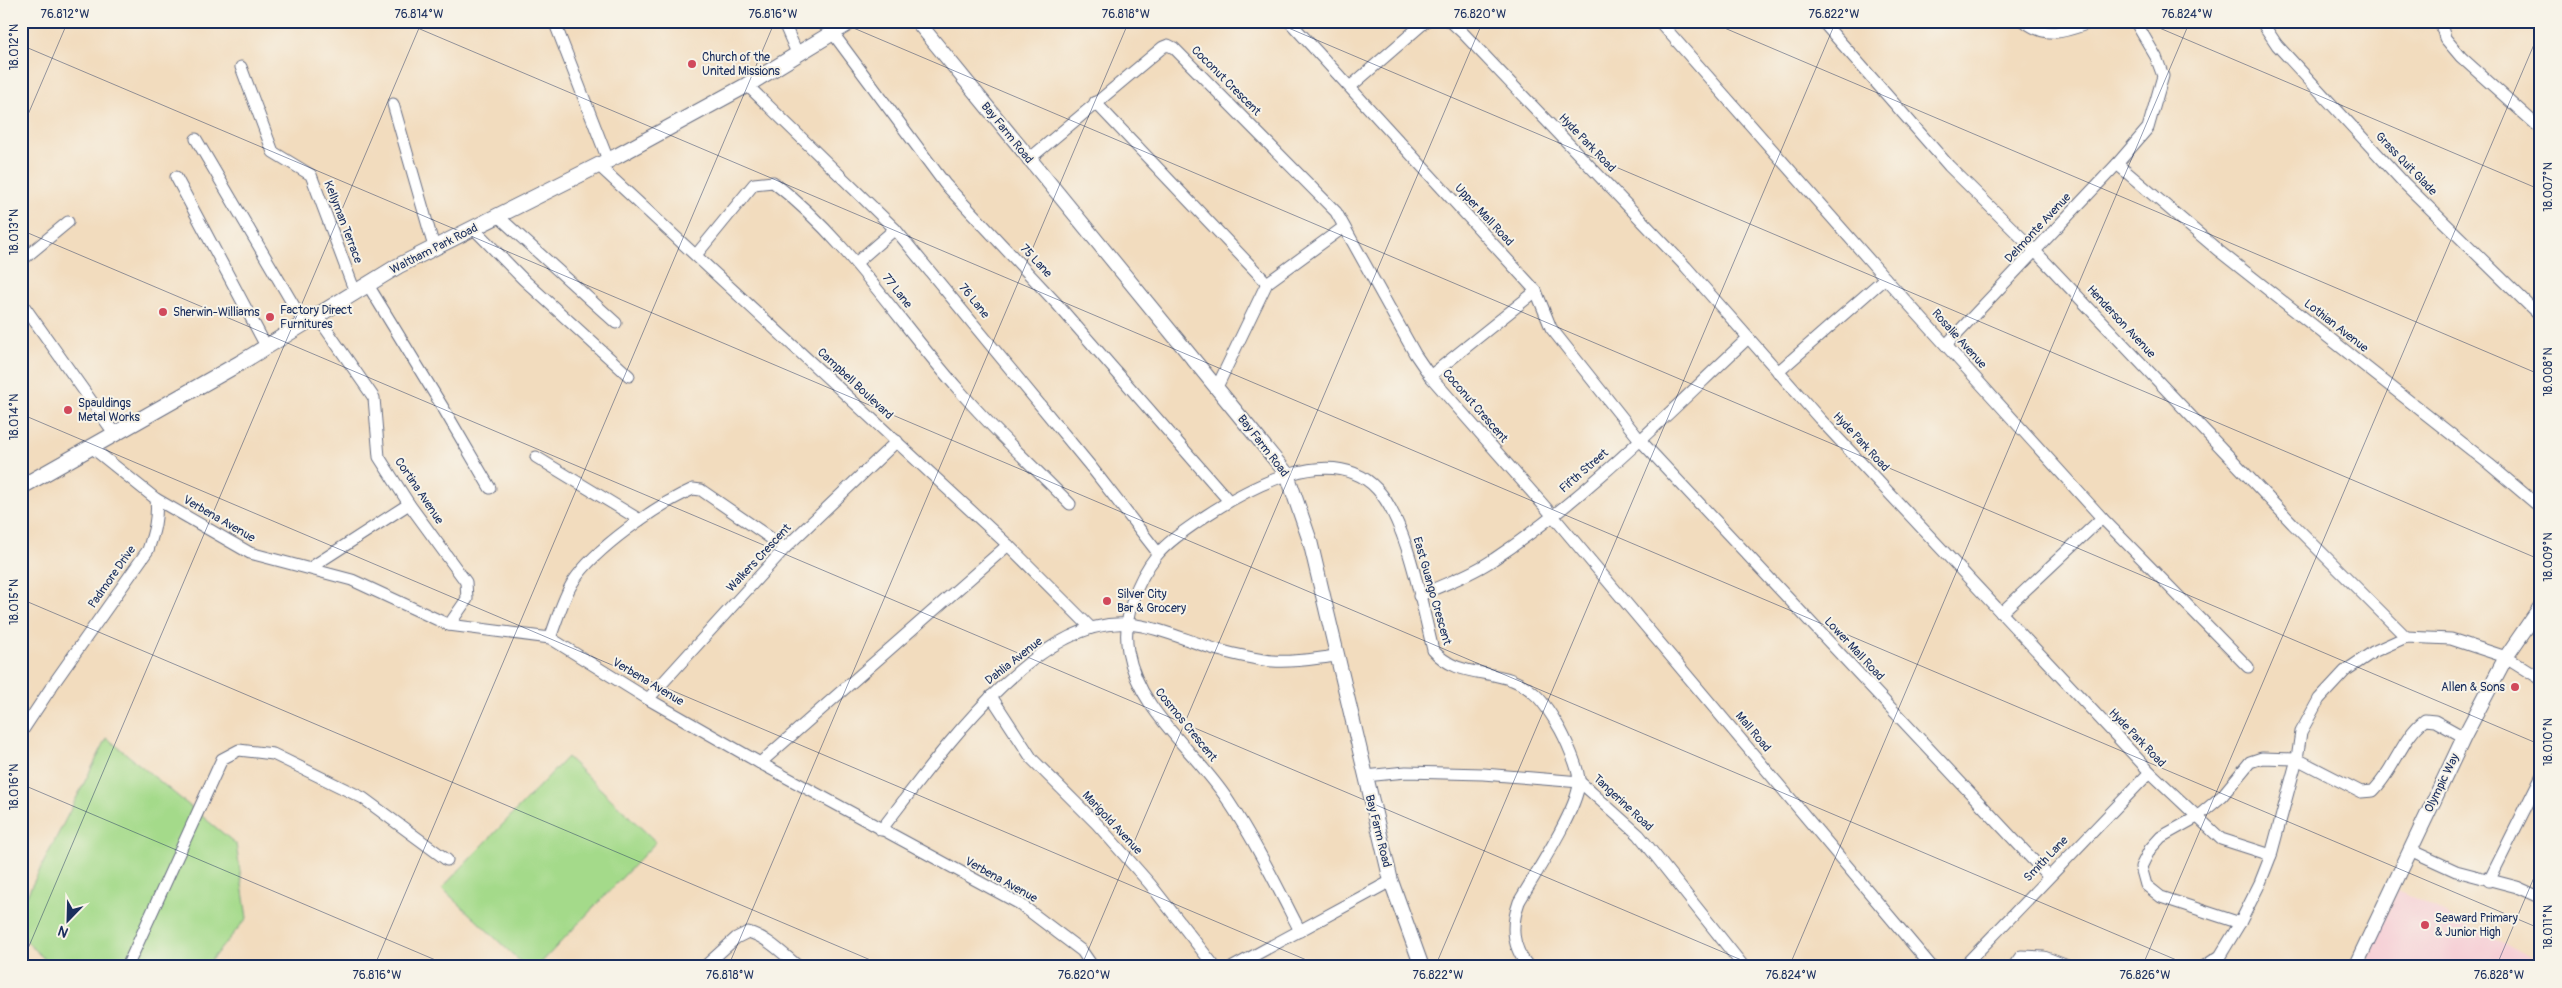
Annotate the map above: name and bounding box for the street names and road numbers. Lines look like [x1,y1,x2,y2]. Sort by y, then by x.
street label: Coconut Crescent [1188,43,1264,119]
street label: Bay Farm Road [978,99,1036,167]
street label: Hyde Park Road [1555,111,1619,176]
street label: Grass Quit Glade [2372,129,2440,199]
street label: Kellyman Terrace [320,179,366,266]
street label: Upper Mall Road [1451,181,1517,249]
street label: Delmonte Avenue [2002,190,2074,266]
street label: Waltham Park Road [388,220,480,278]
street label: 75 Lane [1017,241,1055,281]
street label: 77 Lane [879,271,915,311]
street label: 76 Lane [955,280,993,322]
street label: Henderson Avenue [2084,283,2159,361]
street label: Lothian Avenue [2301,296,2371,356]
street label: Rosalie Avenue [1928,306,1990,372]
street label: Campbell Boulevard [814,345,896,423]
street label: Coconut Crescent [1439,366,1511,446]
street label: Hyde Park Road [1830,409,1892,475]
street label: Bay Farm Road [1234,412,1292,480]
street label: Fifth Street [1556,446,1612,496]
street label: Cortina Avenue [391,455,447,527]
street label: Verbena Avenue [180,492,258,546]
street label: Walkers Crescent [724,521,795,595]
street label: East Guango Crescent [1409,535,1455,647]
street label: Padmore Drive [85,543,139,611]
street label: Lower Mall Road [1821,614,1887,684]
street label: Dahlia Avenue [982,634,1046,688]
street label: Verbena Avenue [609,655,687,709]
street label: Cosmos Crescent [1152,685,1220,765]
street label: Hyde Park Road [2105,706,2169,771]
street label: Mall Road [1732,709,1774,755]
street label: Olympic Way [2421,751,2463,815]
street label: Tangerine Road [1590,771,1656,835]
street label: Marigold Avenue [1079,788,1145,858]
street label: Bay Farm Road [1362,793,1394,869]
street label: Smith Lane [2021,833,2071,885]
street label: Verbena Avenue [962,854,1040,906]

